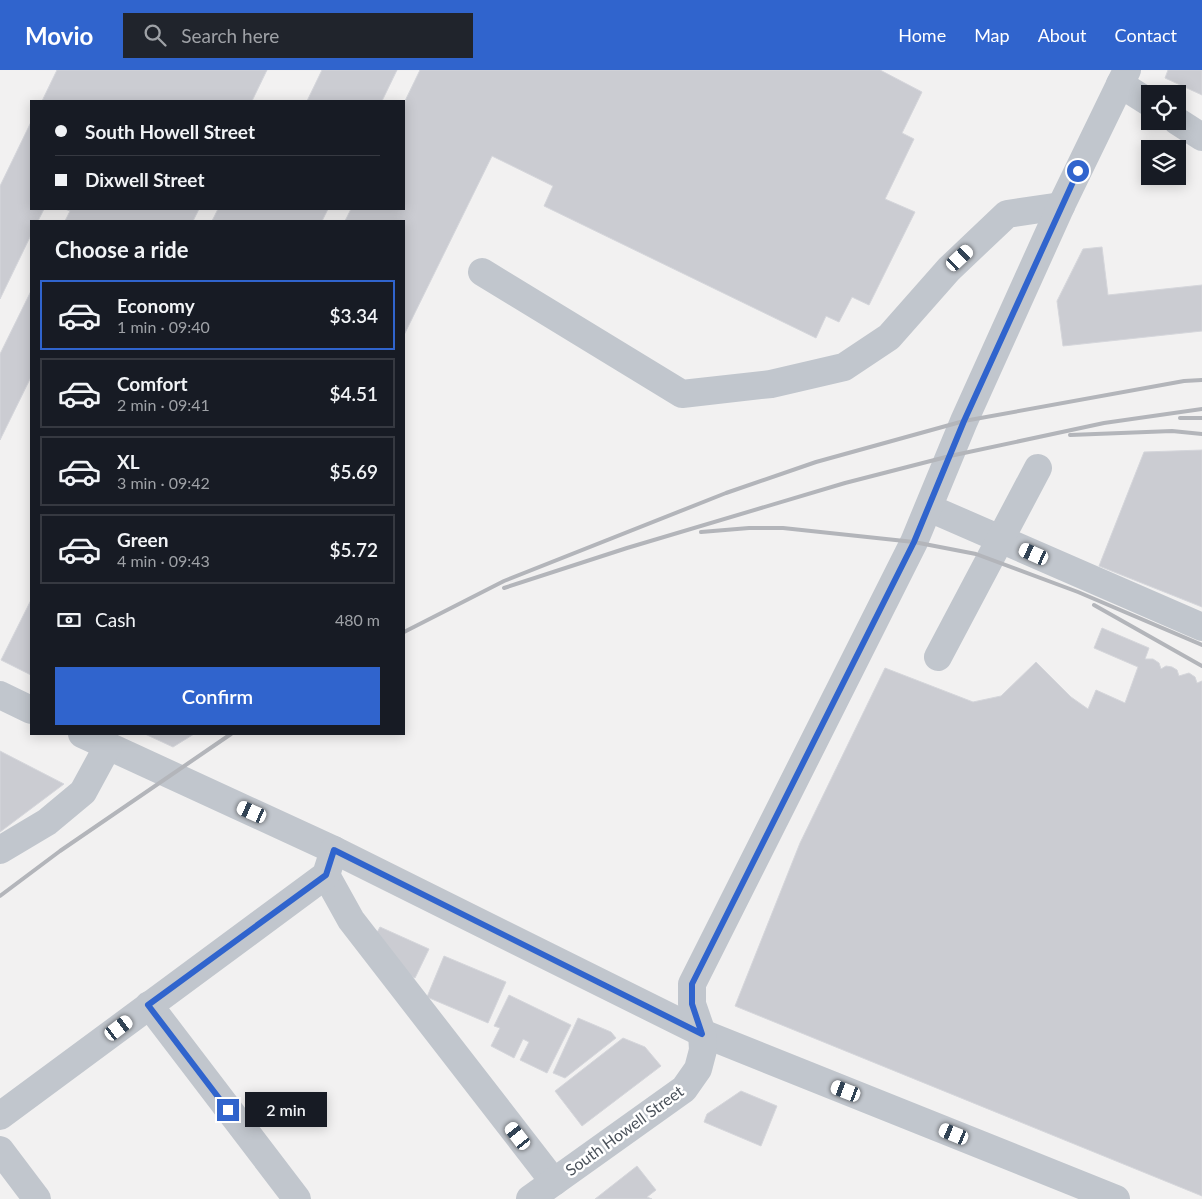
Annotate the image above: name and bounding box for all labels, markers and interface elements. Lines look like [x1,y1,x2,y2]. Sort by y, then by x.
search box [123,13,473,58]
text: Movio [25,21,93,50]
icon: search [141,21,169,49]
text: Search here [181,24,279,47]
text: Home [898,24,946,46]
text: Map [974,24,1010,46]
text: About [1038,24,1087,46]
text: Contact [1115,24,1177,46]
map controls [1141,85,1186,185]
button: locate [1141,85,1186,130]
text: South Howell Street [85,120,255,143]
button: layers [1141,140,1186,185]
route start [1067,160,1089,182]
text: Dixwell Street [85,168,204,191]
text: Choose a ride [55,236,189,263]
car [943,242,976,274]
icon: car [57,293,102,338]
text: Economy [117,294,195,317]
text: $3.34 [329,304,378,327]
text: 1 min · 09:40 [117,317,210,336]
icon: car [57,371,102,416]
text: Comfort [117,372,188,395]
text: $4.51 [329,382,378,405]
text: 2 min · 09:41 [117,395,210,414]
icon: car [57,449,102,494]
text: XL [117,450,140,473]
text: $5.69 [329,460,378,483]
text: 3 min · 09:42 [117,473,210,492]
icon: car [57,527,102,572]
text: Green [117,528,168,551]
text: $5.72 [329,538,378,561]
car [1017,541,1050,567]
text: 4 min · 09:43 [117,551,210,570]
icon: cash [55,606,83,634]
text: Cash [95,608,136,631]
text: 480 m [335,610,380,629]
button: Confirm [55,667,380,725]
car [235,799,268,825]
car [102,1013,135,1043]
car [829,1079,862,1103]
street label: South Howell Street [561,1081,687,1179]
callout: 2 min [246,1092,328,1128]
route end [217,1099,239,1121]
text: 2 min [266,1100,306,1119]
car [502,1120,533,1152]
car [937,1121,970,1147]

